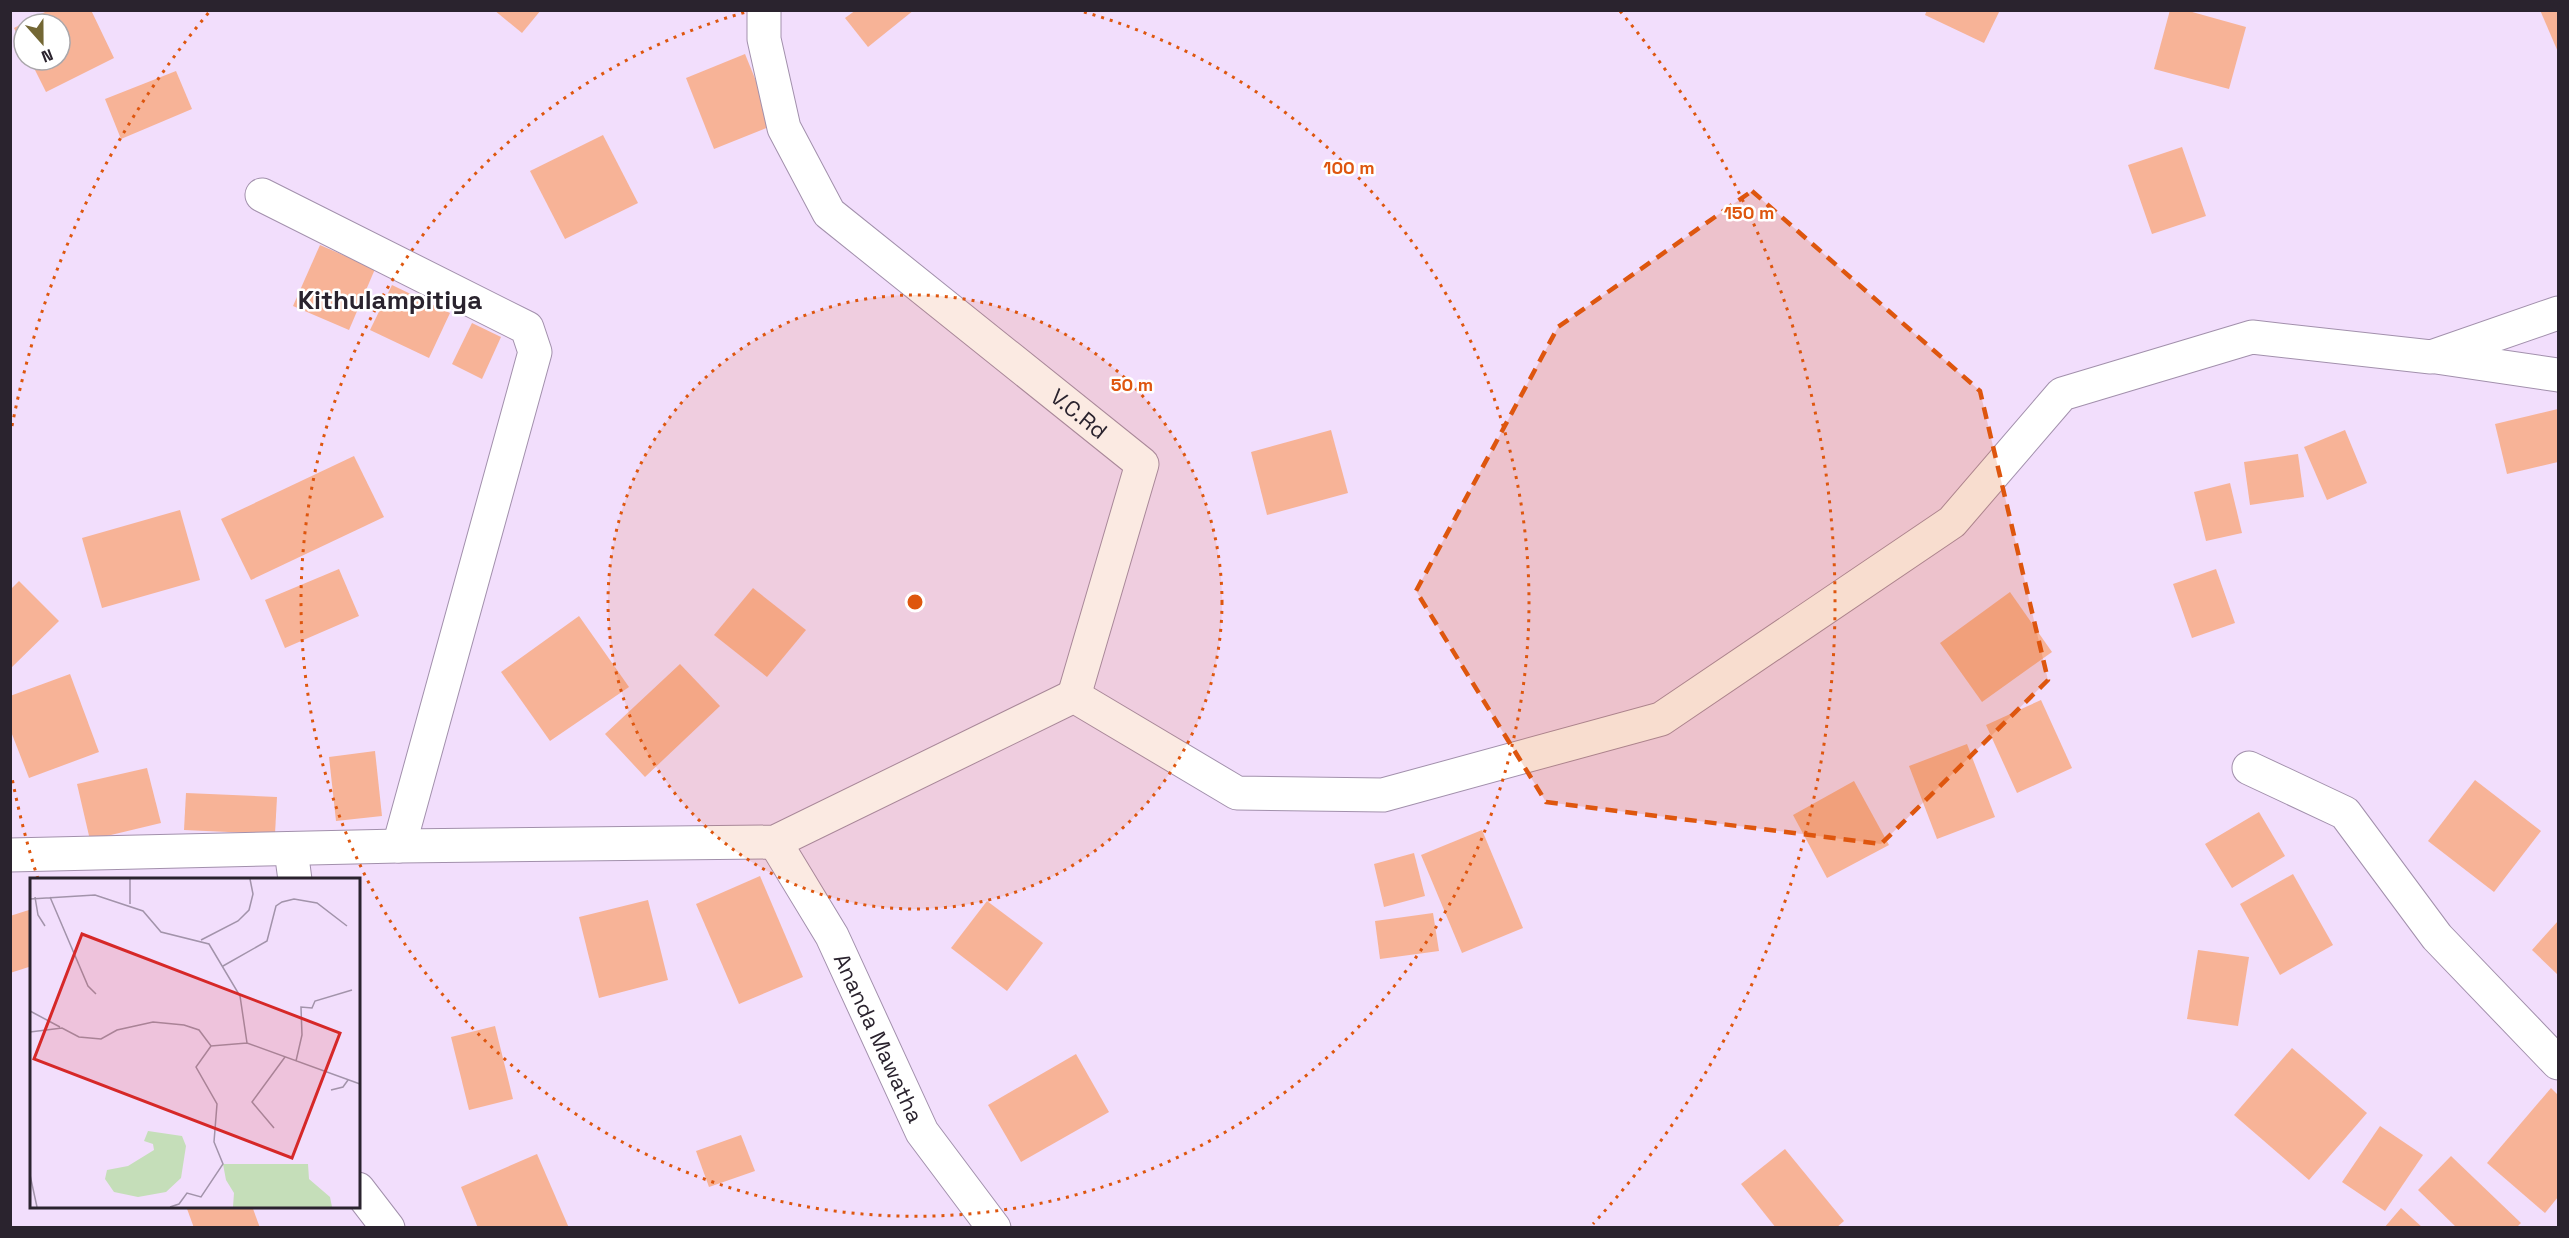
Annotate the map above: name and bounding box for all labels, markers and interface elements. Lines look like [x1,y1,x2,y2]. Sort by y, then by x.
north arrow [12,12,72,72]
text: N [38,44,56,67]
text: 100 m [1323,156,1375,179]
text: 150 m [1724,201,1774,224]
district label: Kithulampitiya [298,283,482,317]
text: 50 m [1111,373,1153,396]
street label: V.C.Rd [1045,382,1113,445]
centre of rings [905,592,925,612]
inset map [30,878,360,1208]
street label: Ananda Mawatha [828,949,930,1127]

